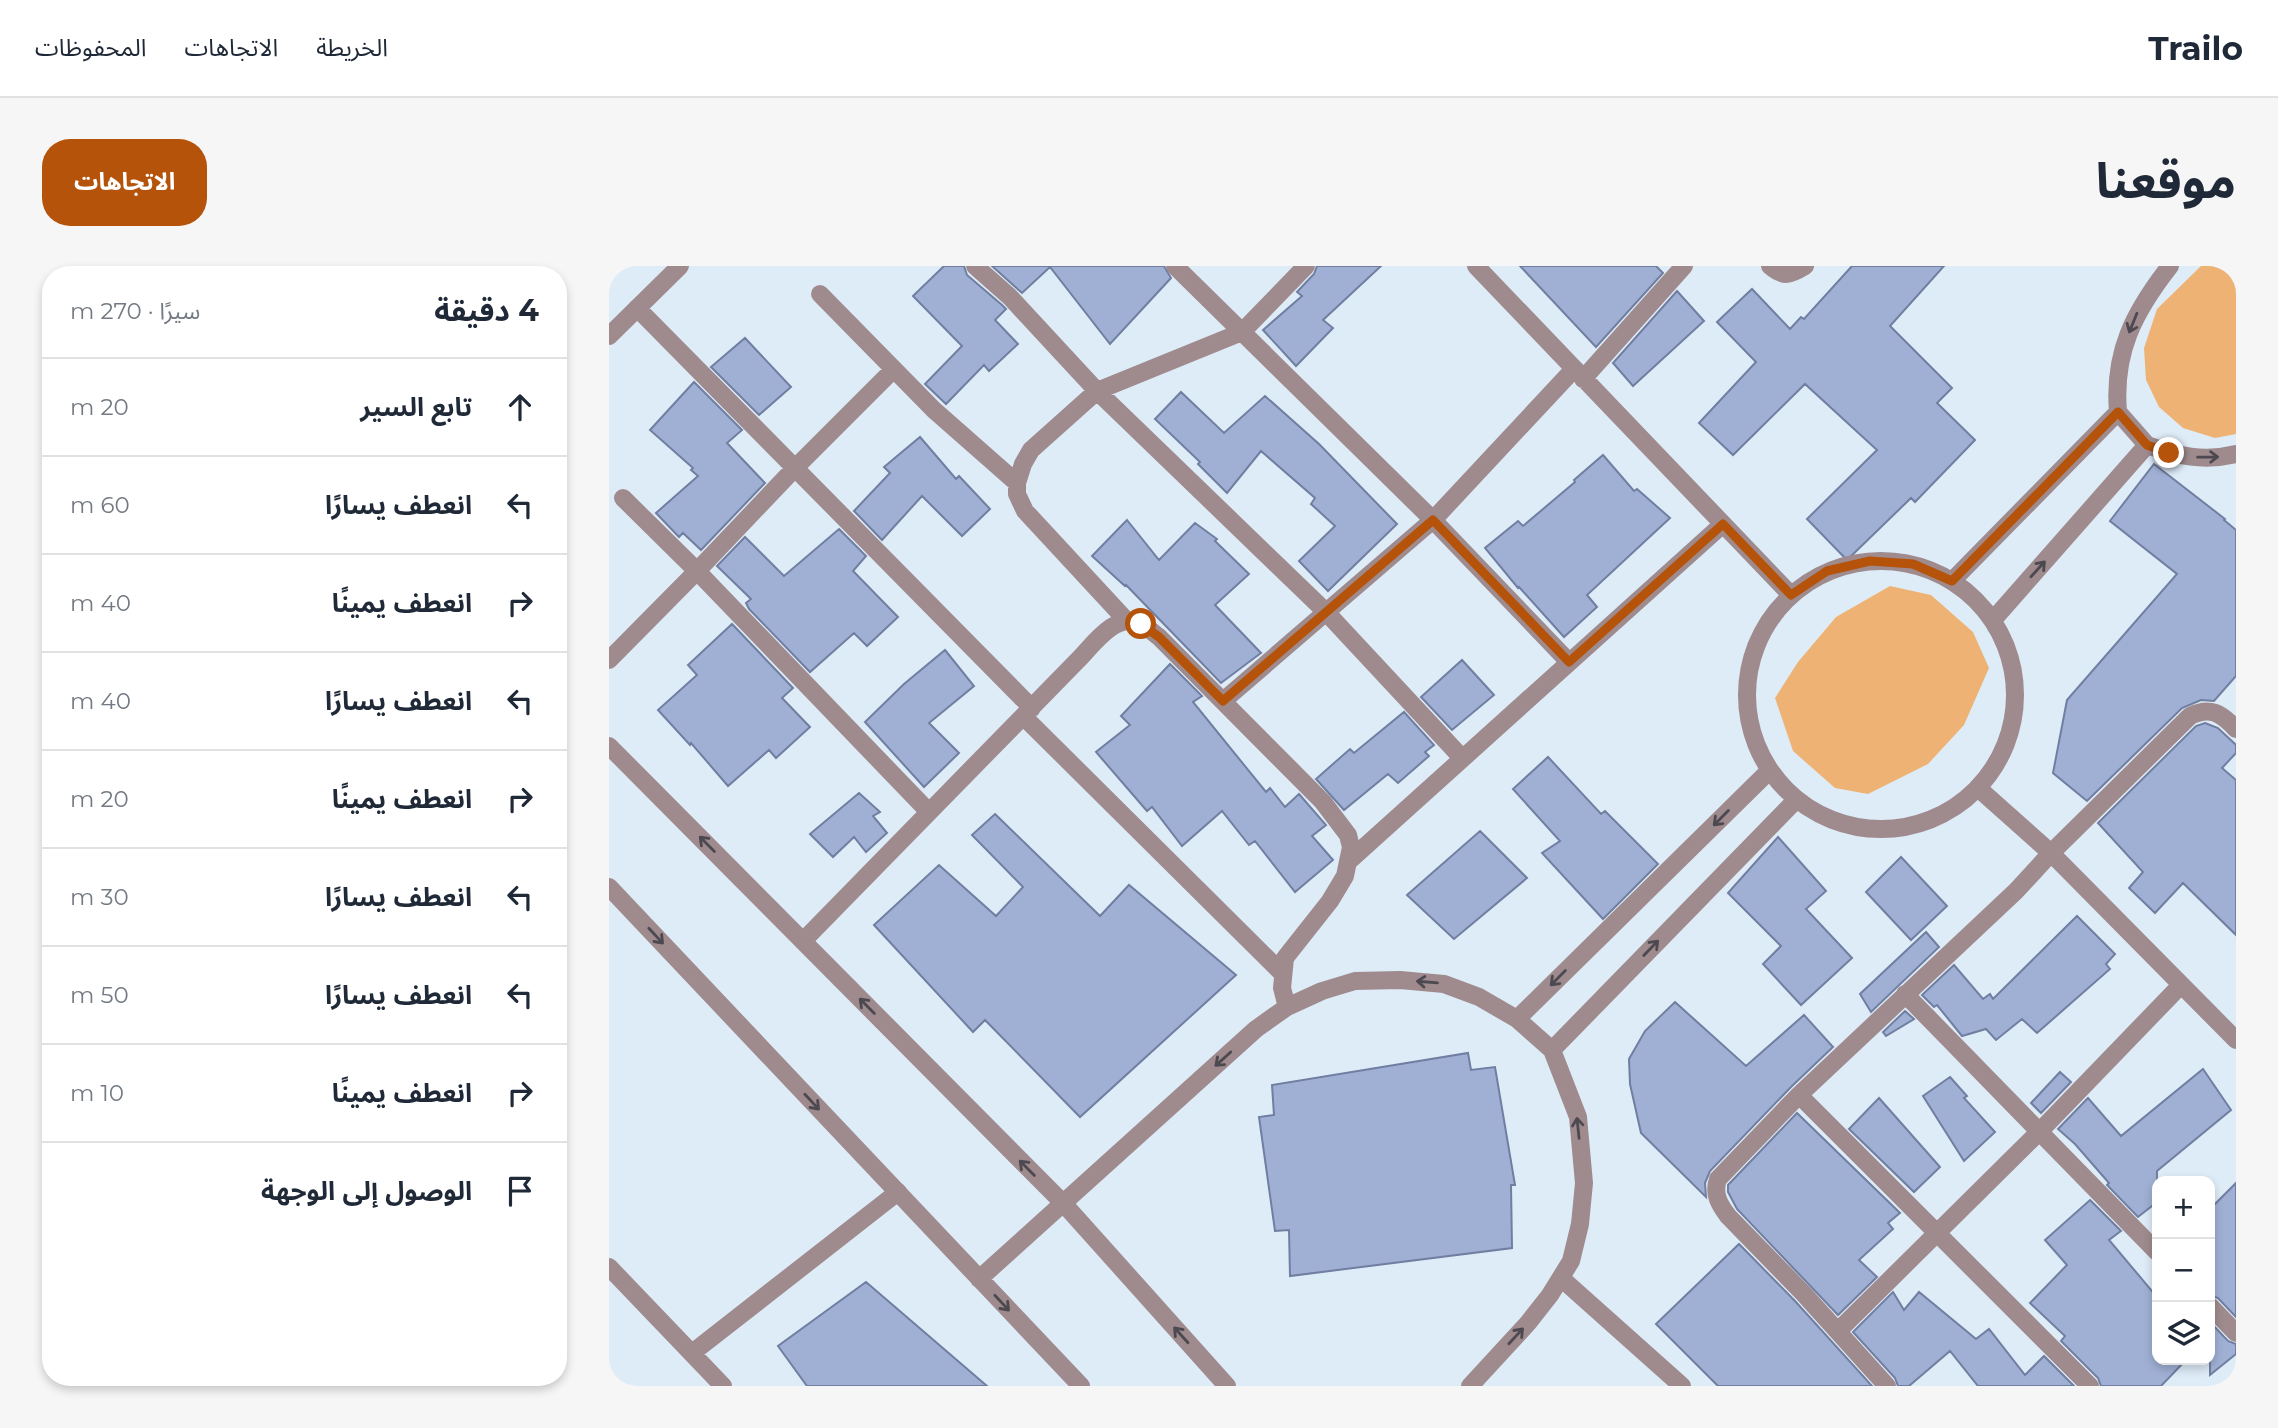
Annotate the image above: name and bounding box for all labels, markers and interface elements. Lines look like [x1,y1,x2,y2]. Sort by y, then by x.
text: Trailo [2148,28,2243,68]
text: المحفوظات [35,33,146,62]
text: الاتجاهات [184,33,278,62]
text: الخريطة [316,33,388,62]
button: الاتجاهات [42,139,207,226]
text: موقعنا [2096,151,2236,210]
text: 4 دقيقة [434,292,539,329]
text: سيرًا · 270 m [70,297,200,325]
one-way arrow [2126,311,2139,333]
icon: ahead [501,388,539,426]
text: تابع السير [360,391,472,423]
text: 20 m [70,393,129,421]
route end [2153,437,2184,468]
one-way arrow [2196,451,2219,464]
icon: left [501,486,539,524]
text: انعطف يسارًا [325,489,472,521]
text: 60 m [70,491,130,519]
one-way arrow [2030,560,2046,578]
icon: right [501,584,539,622]
text: انعطف يمينًا [332,587,472,619]
text: 40 m [70,589,131,617]
route start [1125,608,1156,639]
icon: left [501,682,539,720]
text: انعطف يسارًا [325,685,472,717]
text: 40 m [70,687,131,715]
icon: right [501,780,539,818]
text: انعطف يمينًا [332,783,472,815]
text: 20 m [70,785,129,813]
one-way arrow [1712,810,1729,827]
one-way arrow [699,836,716,853]
icon: left [501,878,539,916]
text: انعطف يسارًا [325,881,472,913]
text: 30 m [70,883,129,911]
one-way arrow [647,927,664,944]
one-way arrow [1643,940,1660,957]
one-way arrow [1550,969,1567,986]
one-way arrow [1417,975,1439,988]
icon: left [501,976,539,1014]
text: انعطف يسارًا [325,979,472,1011]
text: 50 m [70,981,129,1009]
one-way arrow [859,998,876,1015]
one-way arrow [1215,1050,1232,1067]
icon: right [501,1074,539,1112]
text: انعطف يمينًا [332,1077,472,1109]
text: 10 m [70,1079,124,1107]
one-way arrow [804,1093,820,1111]
one-way arrow [1572,1117,1585,1140]
one-way arrow [1019,1159,1036,1176]
icon: arrive [501,1172,539,1210]
text: الوصول إلى الوجهة [261,1175,472,1207]
map controls [2152,1176,2215,1365]
button: + [2152,1176,2215,1239]
button: − [2152,1239,2215,1302]
one-way arrow [993,1293,1010,1311]
button: layers [2152,1302,2215,1365]
one-way arrow [1173,1326,1189,1344]
one-way arrow [1508,1328,1525,1345]

